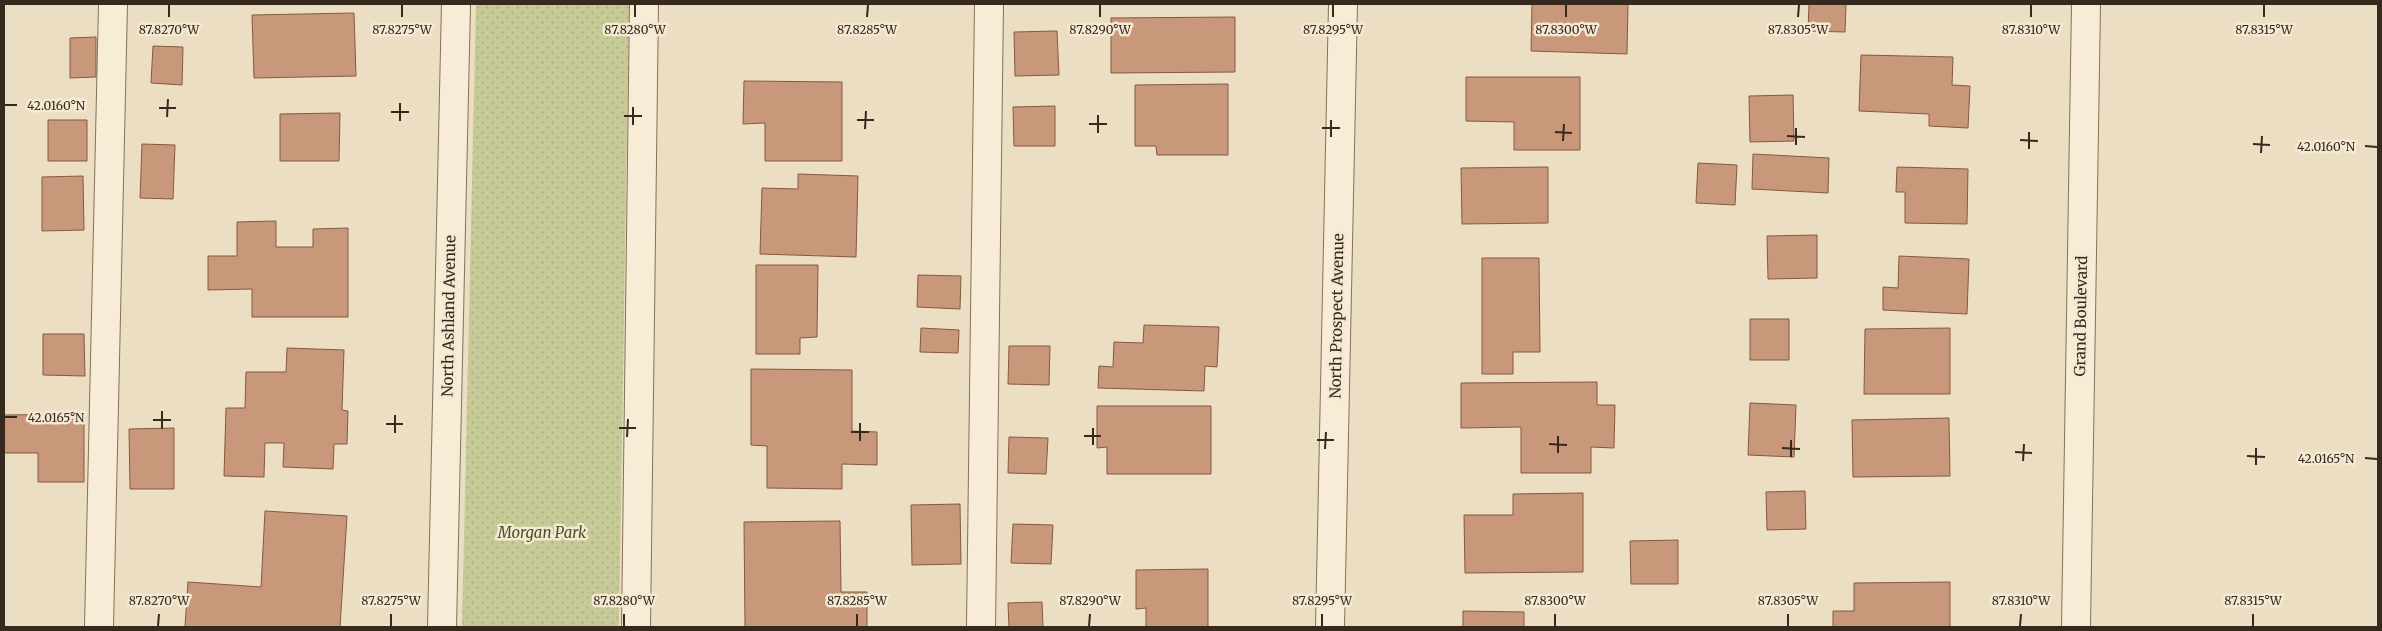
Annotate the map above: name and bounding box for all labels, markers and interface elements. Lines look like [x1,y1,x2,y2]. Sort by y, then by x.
text: 87.8270°W [139,22,200,37]
text: 87.8275°W [372,22,433,37]
text: 87.8280°W [604,22,667,37]
text: 87.8285°W [837,22,898,37]
text: 87.8290°W [1069,22,1132,37]
text: 87.8295°W [1303,22,1364,37]
text: 87.8300°W [1535,22,1598,37]
text: 87.8305°W [1768,22,1829,37]
text: 87.8310°W [2002,22,2061,37]
text: 87.8315°W [2235,22,2294,37]
text: 42.0160°N [27,98,86,113]
text: 42.0160°N [2297,139,2356,154]
street label: North Prospect Avenue [1326,233,1347,399]
street label: North Ashland Avenue [438,235,459,397]
street label: Grand Boulevard [2070,255,2091,376]
text: 42.0165°N [28,410,85,425]
text: 42.0165°N [2298,451,2355,466]
park label: Morgan Park [497,523,587,542]
text: 87.8270°W [129,593,190,608]
text: 87.8275°W [361,593,422,608]
text: 87.8280°W [593,593,656,608]
text: 87.8285°W [827,593,888,608]
text: 87.8290°W [1059,593,1122,608]
text: 87.8295°W [1292,593,1353,608]
text: 87.8300°W [1524,593,1587,608]
text: 87.8305°W [1758,593,1819,608]
text: 87.8310°W [1992,593,2051,608]
text: 87.8315°W [2224,593,2283,608]

